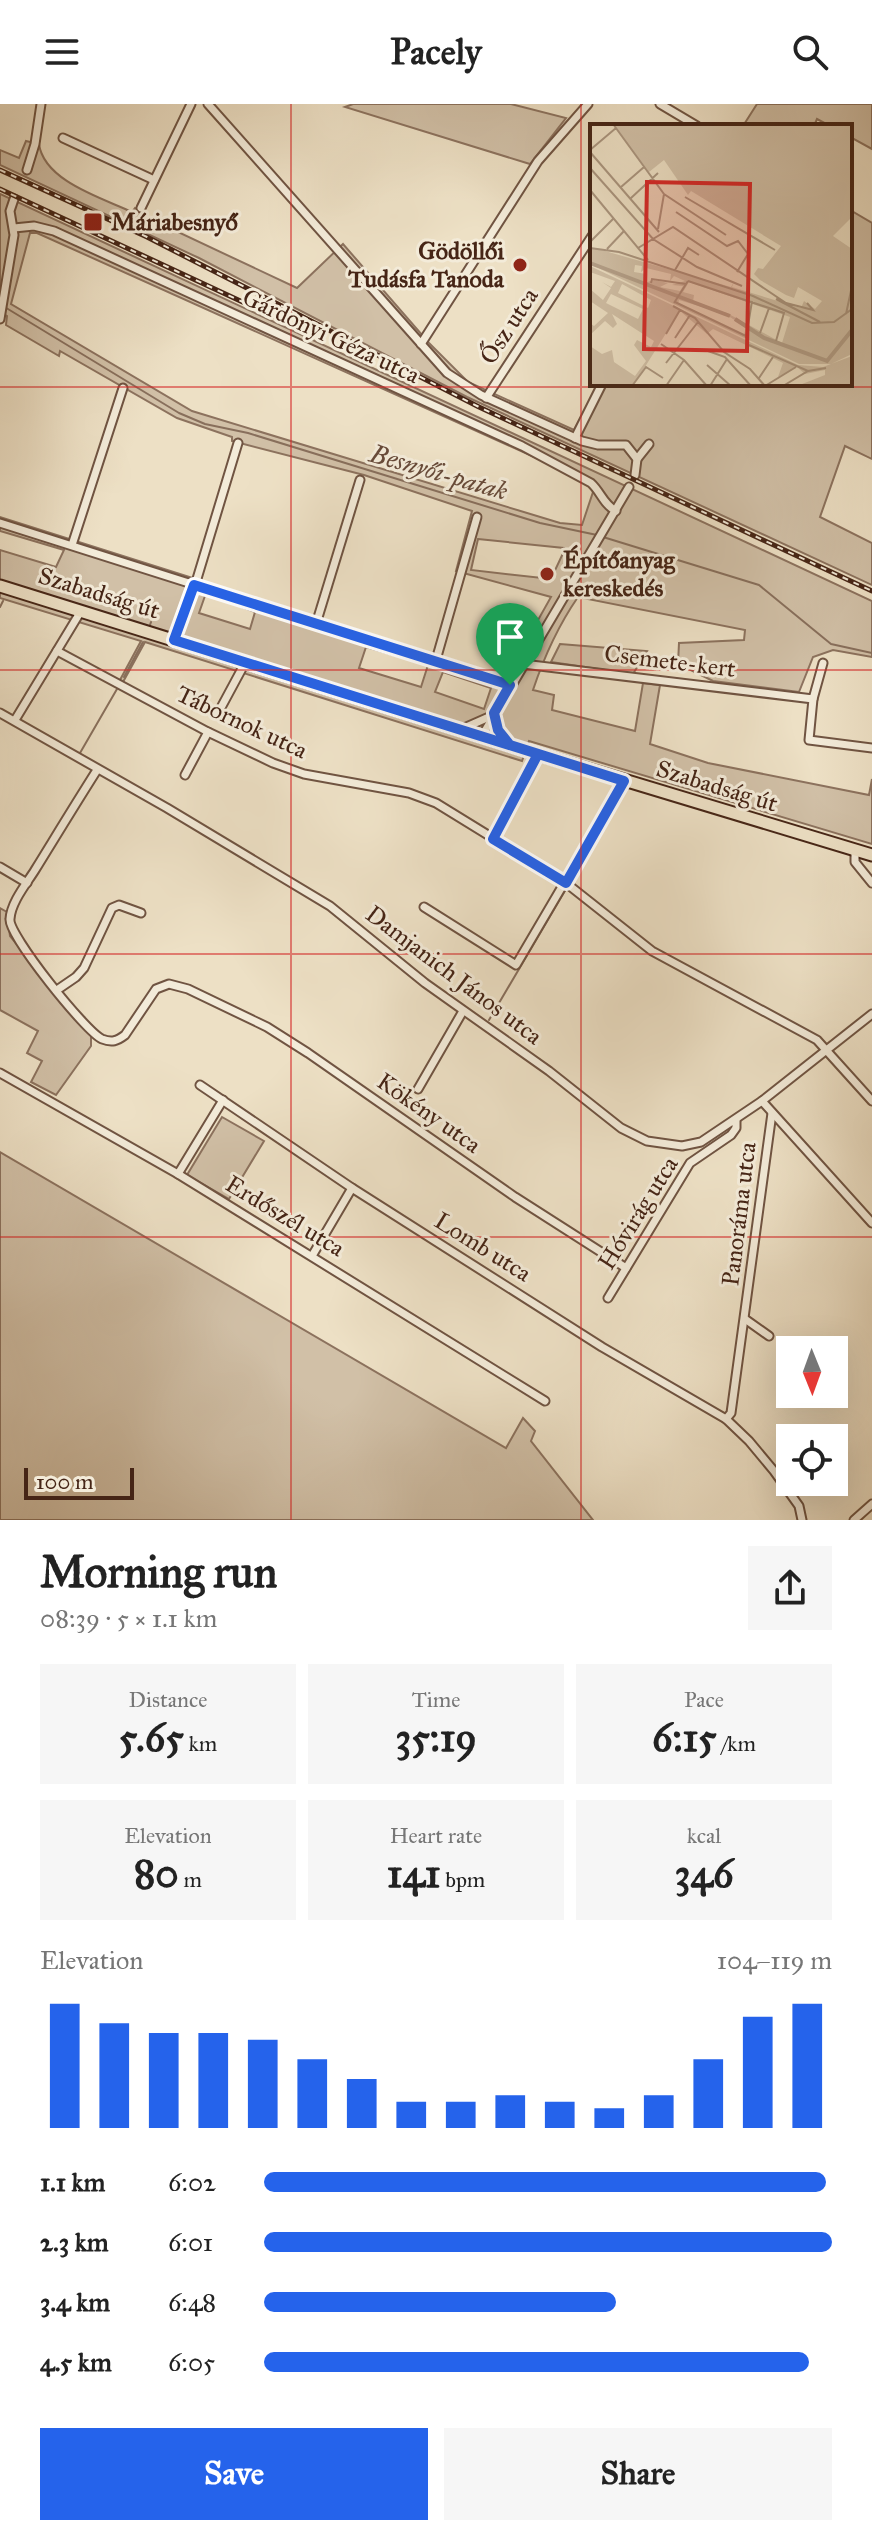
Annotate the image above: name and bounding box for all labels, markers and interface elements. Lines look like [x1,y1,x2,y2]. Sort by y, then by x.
icon: menu [40,30,84,74]
text: Pacely [390,30,482,74]
icon: search [788,30,832,74]
inset map [590,124,852,386]
place label: Máriabesnyő [111,207,239,237]
marker: Máriabesnyő [82,211,104,233]
place label: Gödöllői Tudásfa Tanoda [347,236,505,294]
marker: Gödöllői Tudásfa Tanoda [511,256,529,274]
street label: Gárdonyi Géza utca [238,282,425,391]
street label: Ősz utca [473,282,545,370]
water label: Besnyői-patak [365,437,512,508]
place label: Építőanyag kereskedés [563,544,675,603]
street label: Szabadság út [35,560,164,626]
marker: Építőanyag kereskedés [538,565,556,583]
pin [476,603,544,685]
icon: arrive [488,615,532,659]
street label: Csemete-kert [603,638,738,684]
street label: Tábornok utca [172,679,313,766]
street label: Szabadság út [653,753,782,819]
street label: Damjanich János utca [360,899,549,1052]
street label: Kökény utca [371,1066,488,1160]
street label: Panoráma utca [715,1139,763,1288]
street label: Hóvirág utca [591,1150,685,1275]
street label: Erdőszél utca [220,1169,351,1264]
street label: Lomb utca [429,1206,538,1289]
north arrow [776,1336,848,1408]
map controls [776,1336,848,1496]
button: locate [776,1424,848,1496]
scale bar [24,1464,134,1500]
text: 100 m [36,1468,93,1495]
text: Morning run [40,1545,277,1599]
button: share [748,1546,832,1630]
text: 08:39 · 5 × 1.1 km [40,1602,217,1634]
text: Distance [129,1686,207,1713]
text: Time [412,1686,460,1713]
text: Pace [684,1686,724,1713]
text: 5.65 [119,1713,184,1762]
text: 35:19 [395,1713,477,1762]
text: 6:15 [652,1713,717,1762]
text: km [184,1730,217,1757]
text: /km [717,1730,756,1757]
text: Elevation [124,1822,212,1849]
text: Heart rate [390,1822,482,1849]
text: kcal [687,1822,721,1849]
text: 80 [134,1849,179,1898]
text: 141 [387,1849,441,1898]
text: 346 [675,1849,733,1898]
text: m [179,1866,202,1893]
text: bpm [441,1866,485,1893]
text: Elevation [40,1944,143,1976]
text: 104–119 m [717,1944,832,1976]
text: 1.1 km [40,2166,105,2198]
text: 6:02 [168,2166,216,2198]
text: 2.3 km [40,2226,109,2258]
text: 6:01 [168,2226,213,2258]
text: 3.4 km [40,2286,110,2318]
text: 6:48 [168,2286,216,2318]
text: 4.5 km [40,2346,112,2378]
text: 6:05 [168,2346,215,2378]
button: Save [40,2428,428,2520]
button: Share [444,2428,832,2520]

